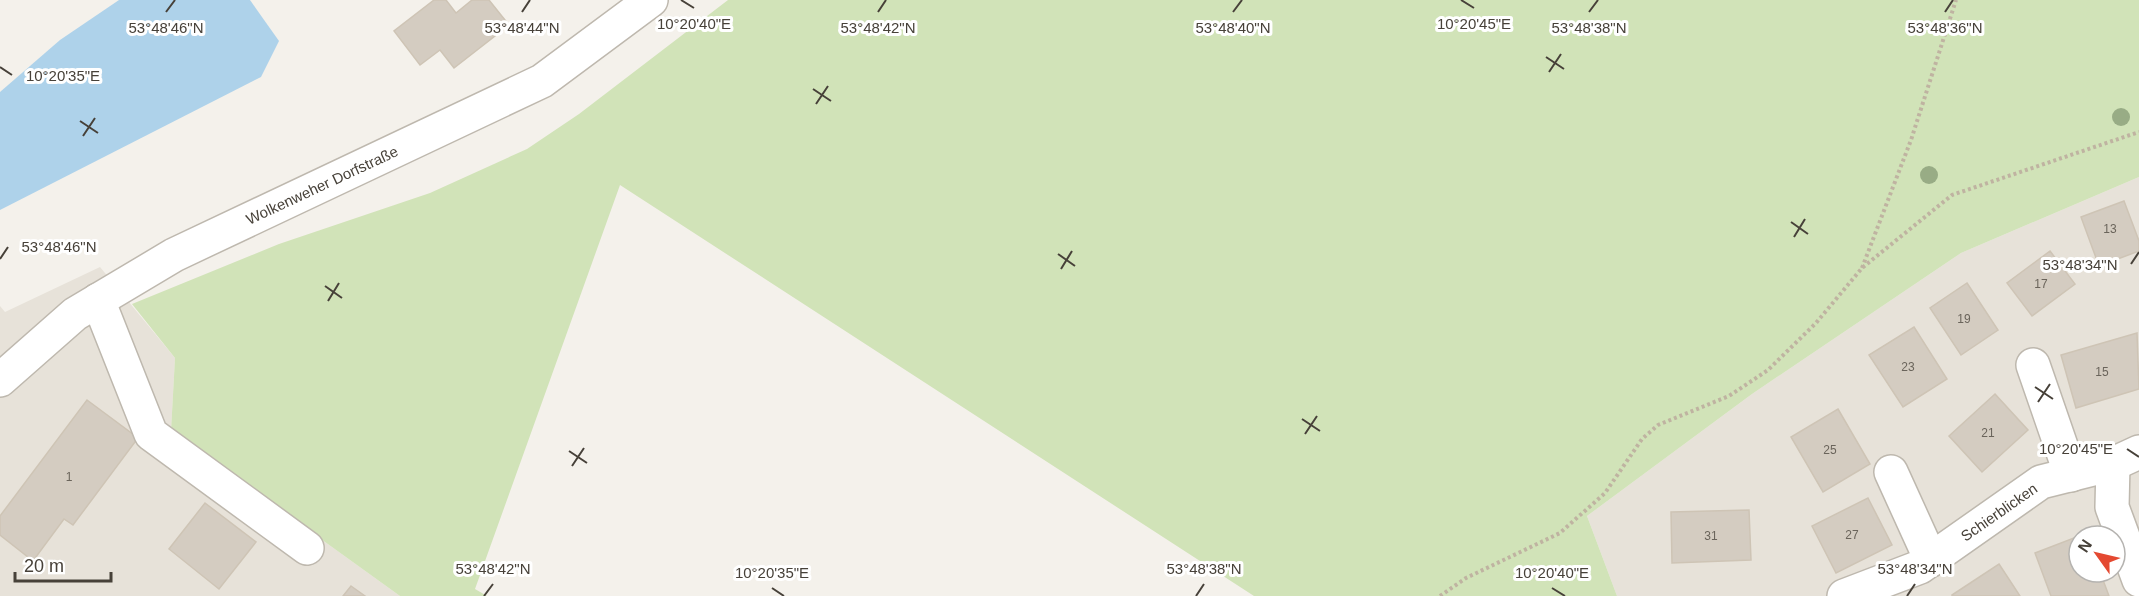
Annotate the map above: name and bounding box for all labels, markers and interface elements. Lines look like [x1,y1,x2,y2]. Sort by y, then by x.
text: 10°20'40"E [657,15,731,32]
text: 10°20'45"E [1437,15,1511,32]
text: 53°48'46"N [128,19,204,36]
text: 53°48'44"N [484,19,560,36]
text: 53°48'42"N [840,19,916,36]
text: 53°48'40"N [1195,19,1271,36]
text: 53°48'38"N [1551,19,1627,36]
text: 53°48'36"N [1907,19,1983,36]
text: 10°20'35"E [26,67,100,84]
street label: Wolkenweher Dorfstraße [243,142,401,228]
house number: 13 [2103,222,2117,236]
text: 53°48'46"N [21,238,97,255]
text: 53°48'34"N [2042,256,2118,273]
house number: 17 [2034,277,2048,291]
house number: 19 [1957,312,1971,326]
house number: 23 [1901,360,1915,374]
house number: 15 [2095,365,2109,379]
house number: 21 [1981,426,1995,440]
text: 10°20'45"E [2039,440,2113,457]
house number: 25 [1823,443,1837,457]
house number: 1 [66,470,73,484]
street label: Schierblicken [1958,479,2040,545]
north arrow [2067,524,2127,584]
house number: 27 [1845,528,1859,542]
house number: 31 [1704,529,1718,543]
text: N [2075,536,2095,555]
scale bar [15,545,111,583]
text: 20 m [24,556,64,576]
text: 53°48'42"N [455,560,531,577]
text: 53°48'38"N [1166,560,1242,577]
text: 53°48'34"N [1877,560,1953,577]
text: 10°20'35"E [735,564,809,581]
text: 10°20'40"E [1515,564,1589,581]

